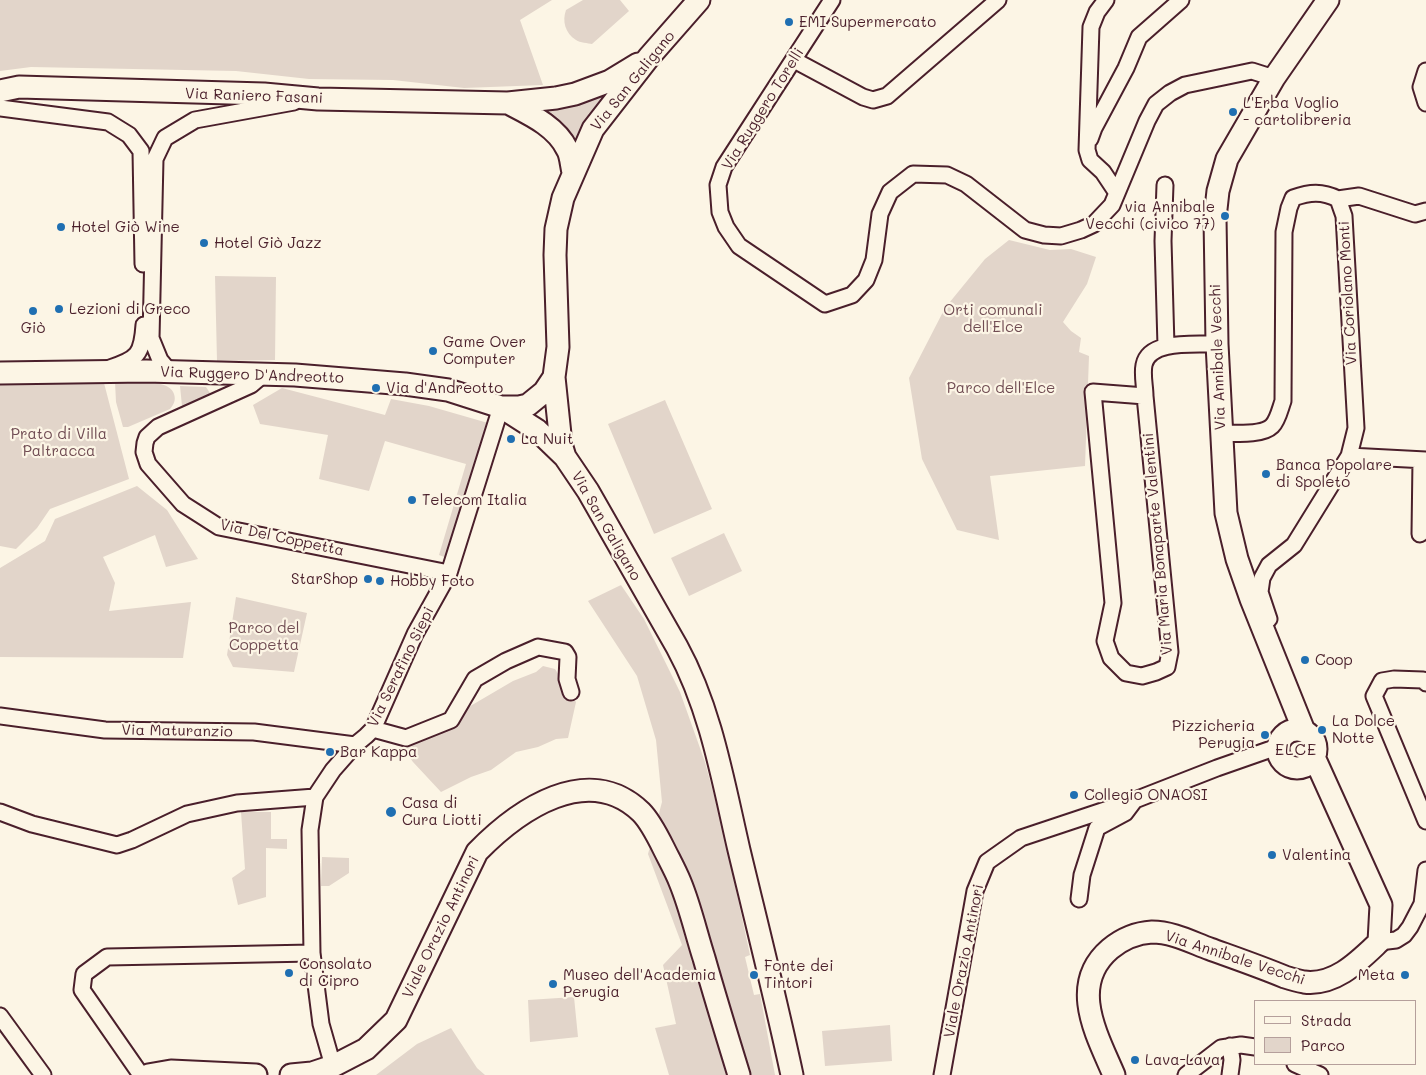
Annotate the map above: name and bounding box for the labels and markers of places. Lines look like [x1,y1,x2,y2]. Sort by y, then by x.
place label: EMI Supermercato [799,13,936,31]
marker: EMI Supermercato [783,16,795,28]
place label: L'Erba Voglio - cartolibreria [1243,94,1352,129]
marker: L'Erba Voglio - cartolibreria [1227,106,1239,118]
place label: via Annibale Vecchi (civico 77) [1085,198,1215,233]
marker: via Annibale Vecchi (civico 77) [1219,210,1231,222]
place label: Hotel Giò Wine [71,218,180,236]
marker: Hotel Giò Wine [55,221,67,233]
place label: Hotel Giò Jazz [214,234,322,252]
marker: Hotel Giò Jazz [198,237,210,249]
place label: Lezioni di Greco [69,300,190,318]
marker: Lezioni di Greco [53,303,65,315]
marker: Giò [27,305,39,317]
place label: Giò [21,319,45,337]
place label: Game Over Computer [443,333,526,368]
marker: Game Over Computer [427,345,439,357]
place label: Via d'Andreotto [386,379,503,397]
marker: Via d'Andreotto [370,382,382,394]
place label: La Nuit [521,430,573,448]
marker: La Nuit [505,433,517,445]
place label: Banca Popolare di Spoleto [1276,456,1392,491]
marker: Banca Popolare di Spoleto [1260,468,1272,480]
place label: Telecom Italia [422,491,527,509]
marker: Telecom Italia [406,494,418,506]
place label: StarShop [291,570,358,588]
place label: Hobby Foto [390,572,474,590]
marker: StarShop [362,573,374,585]
marker: Hobby Foto [374,575,386,587]
place label: Coop [1315,651,1353,669]
marker: Coop [1299,654,1311,666]
place label: La Dolce Notte [1332,712,1395,747]
place label: Pizzicheria Perugia [1172,717,1255,752]
marker: La Dolce Notte [1316,724,1328,736]
marker: Pizzicheria Perugia [1259,729,1271,741]
place label: Bar Kappa [340,743,417,761]
marker: Bar Kappa [324,746,336,758]
place label: Collegio ONAOSI [1084,786,1208,804]
marker: Collegio ONAOSI [1068,789,1080,801]
place label: Casa di Cura Liotti [402,794,482,829]
marker: Casa di Cura Liotti [384,805,398,819]
place label: Valentina [1282,846,1351,864]
marker: Valentina [1266,849,1278,861]
place label: Consolato di Cipro [299,955,372,990]
place label: Fonte dei Tintori [764,957,834,992]
place label: Museo dell'Academia Perugia [563,966,716,1001]
place label: Meta [1358,966,1395,984]
marker: Consolato di Cipro [283,967,295,979]
marker: Fonte dei Tintori [748,969,760,981]
marker: Meta [1399,969,1411,981]
marker: Museo dell'Academia Perugia [547,978,559,990]
place label: Lava-Lava [1145,1051,1220,1069]
marker: Lava-Lava [1129,1054,1141,1066]

